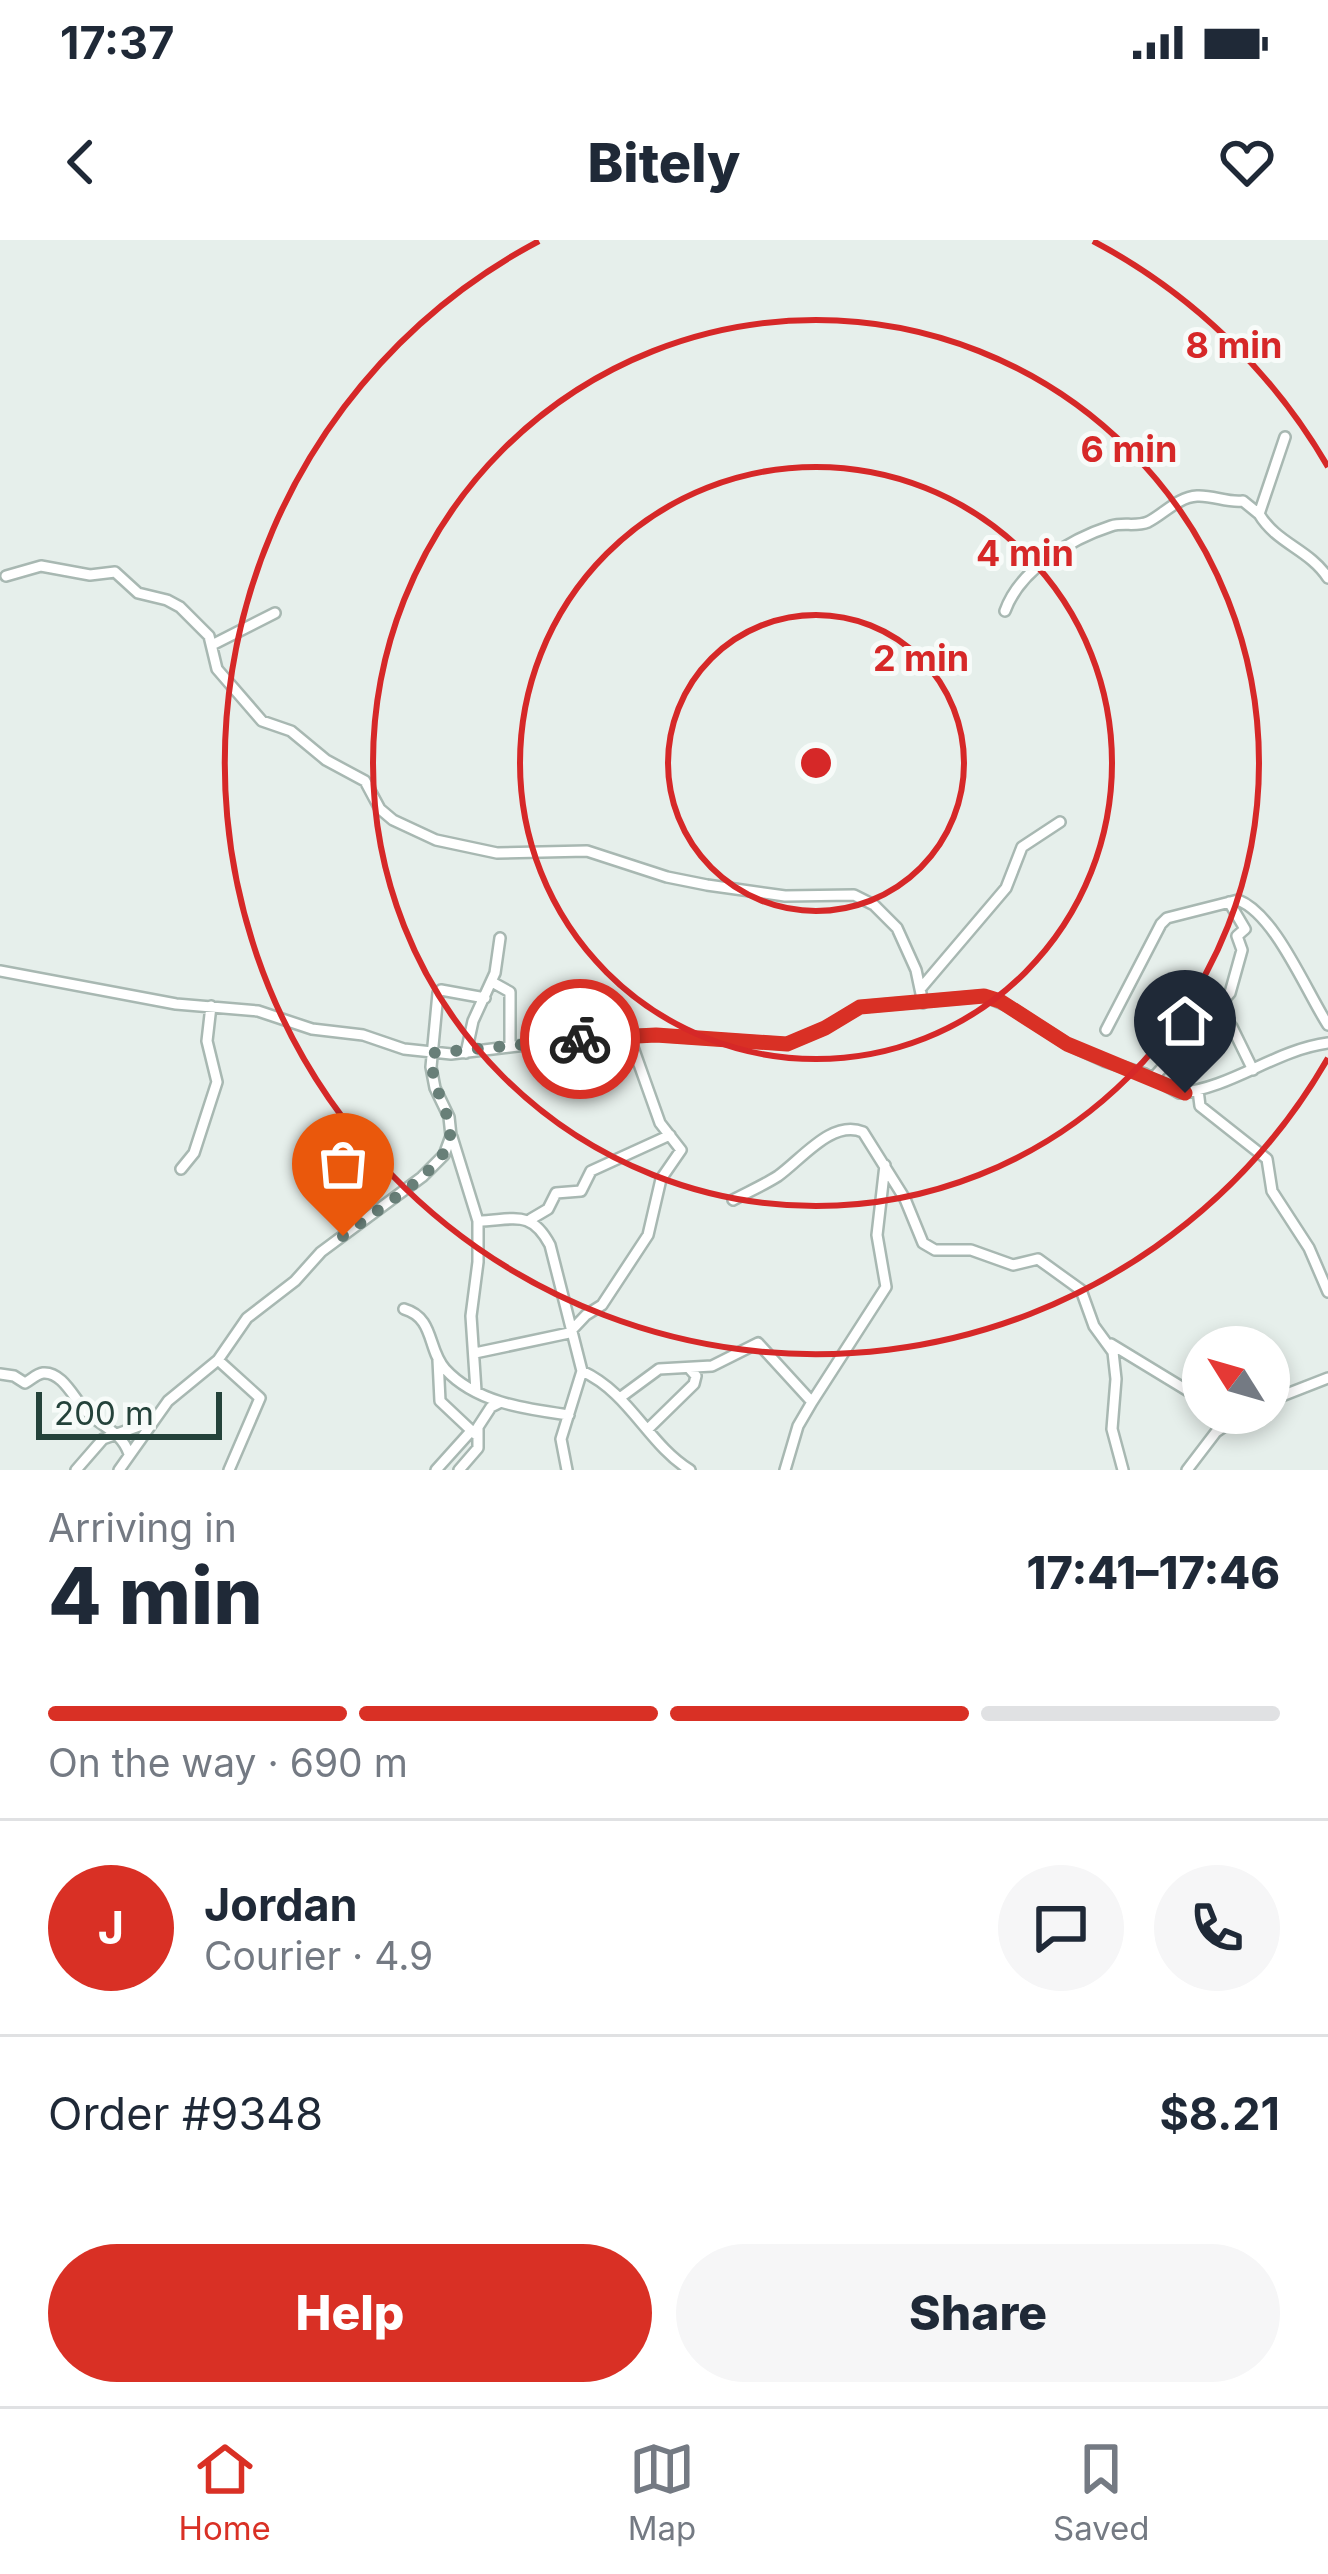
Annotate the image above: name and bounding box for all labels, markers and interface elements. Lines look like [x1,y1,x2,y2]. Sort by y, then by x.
text: 17:37 [60,15,174,70]
icon: back [48,129,114,195]
icon: heart [1214,129,1280,195]
text: Bitely [587,130,741,195]
text: 8 min [1186,323,1282,367]
text: 6 min [1081,427,1177,471]
text: 4 min [976,531,1074,575]
text: 2 min [873,636,969,680]
centre of rings [795,742,837,784]
pin [1134,970,1236,1093]
courier [520,979,640,1099]
icon: home [1152,988,1218,1054]
icon: bike [547,1006,613,1072]
pin [292,1113,394,1236]
icon: bag [310,1131,376,1197]
north arrow [1182,1326,1290,1434]
map controls [1182,1326,1290,1434]
scale bar [36,1386,222,1439]
text: 200 m [54,1393,154,1433]
text: Arriving in [48,1504,237,1551]
text: 17:41–17:46 [1027,1545,1280,1600]
text: 4 min [48,1548,263,1643]
text: On the way · 690 m [48,1739,408,1786]
button: chat [998,1865,1124,1991]
button: phone [1154,1865,1280,1991]
text: Jordan [204,1877,358,1932]
text: J [98,1900,124,1955]
text: Courier · 4.9 [204,1932,433,1979]
text: Order #9348 [48,2086,323,2141]
text: $8.21 [1159,2086,1280,2141]
button: Help [48,2244,652,2382]
button: Share [676,2244,1280,2382]
tab: Home [178,2436,271,2548]
tab: Map [628,2436,696,2548]
tab: Saved [1053,2436,1150,2548]

